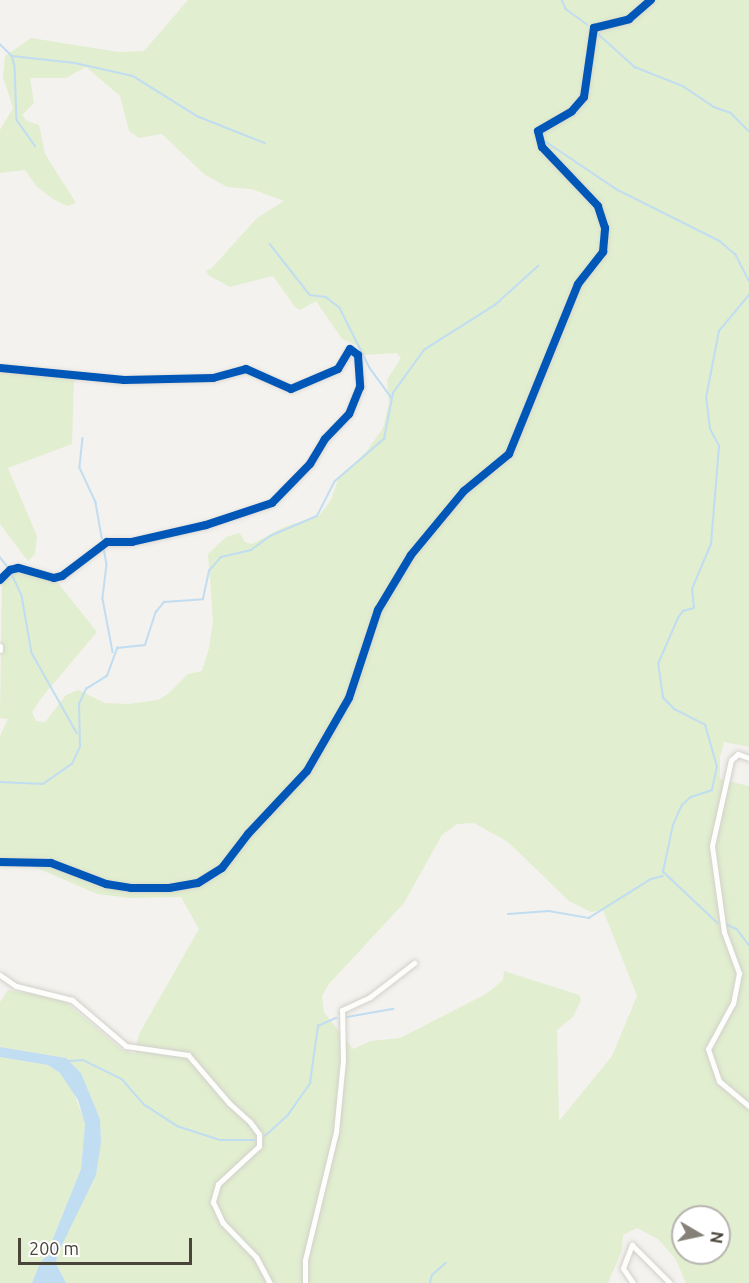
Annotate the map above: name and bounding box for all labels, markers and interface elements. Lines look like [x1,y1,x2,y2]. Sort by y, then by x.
north arrow [671,1205,731,1265]
scale bar [21,1226,195,1264]
text: N [707,1230,727,1245]
text: 200 m [29,1238,79,1258]

